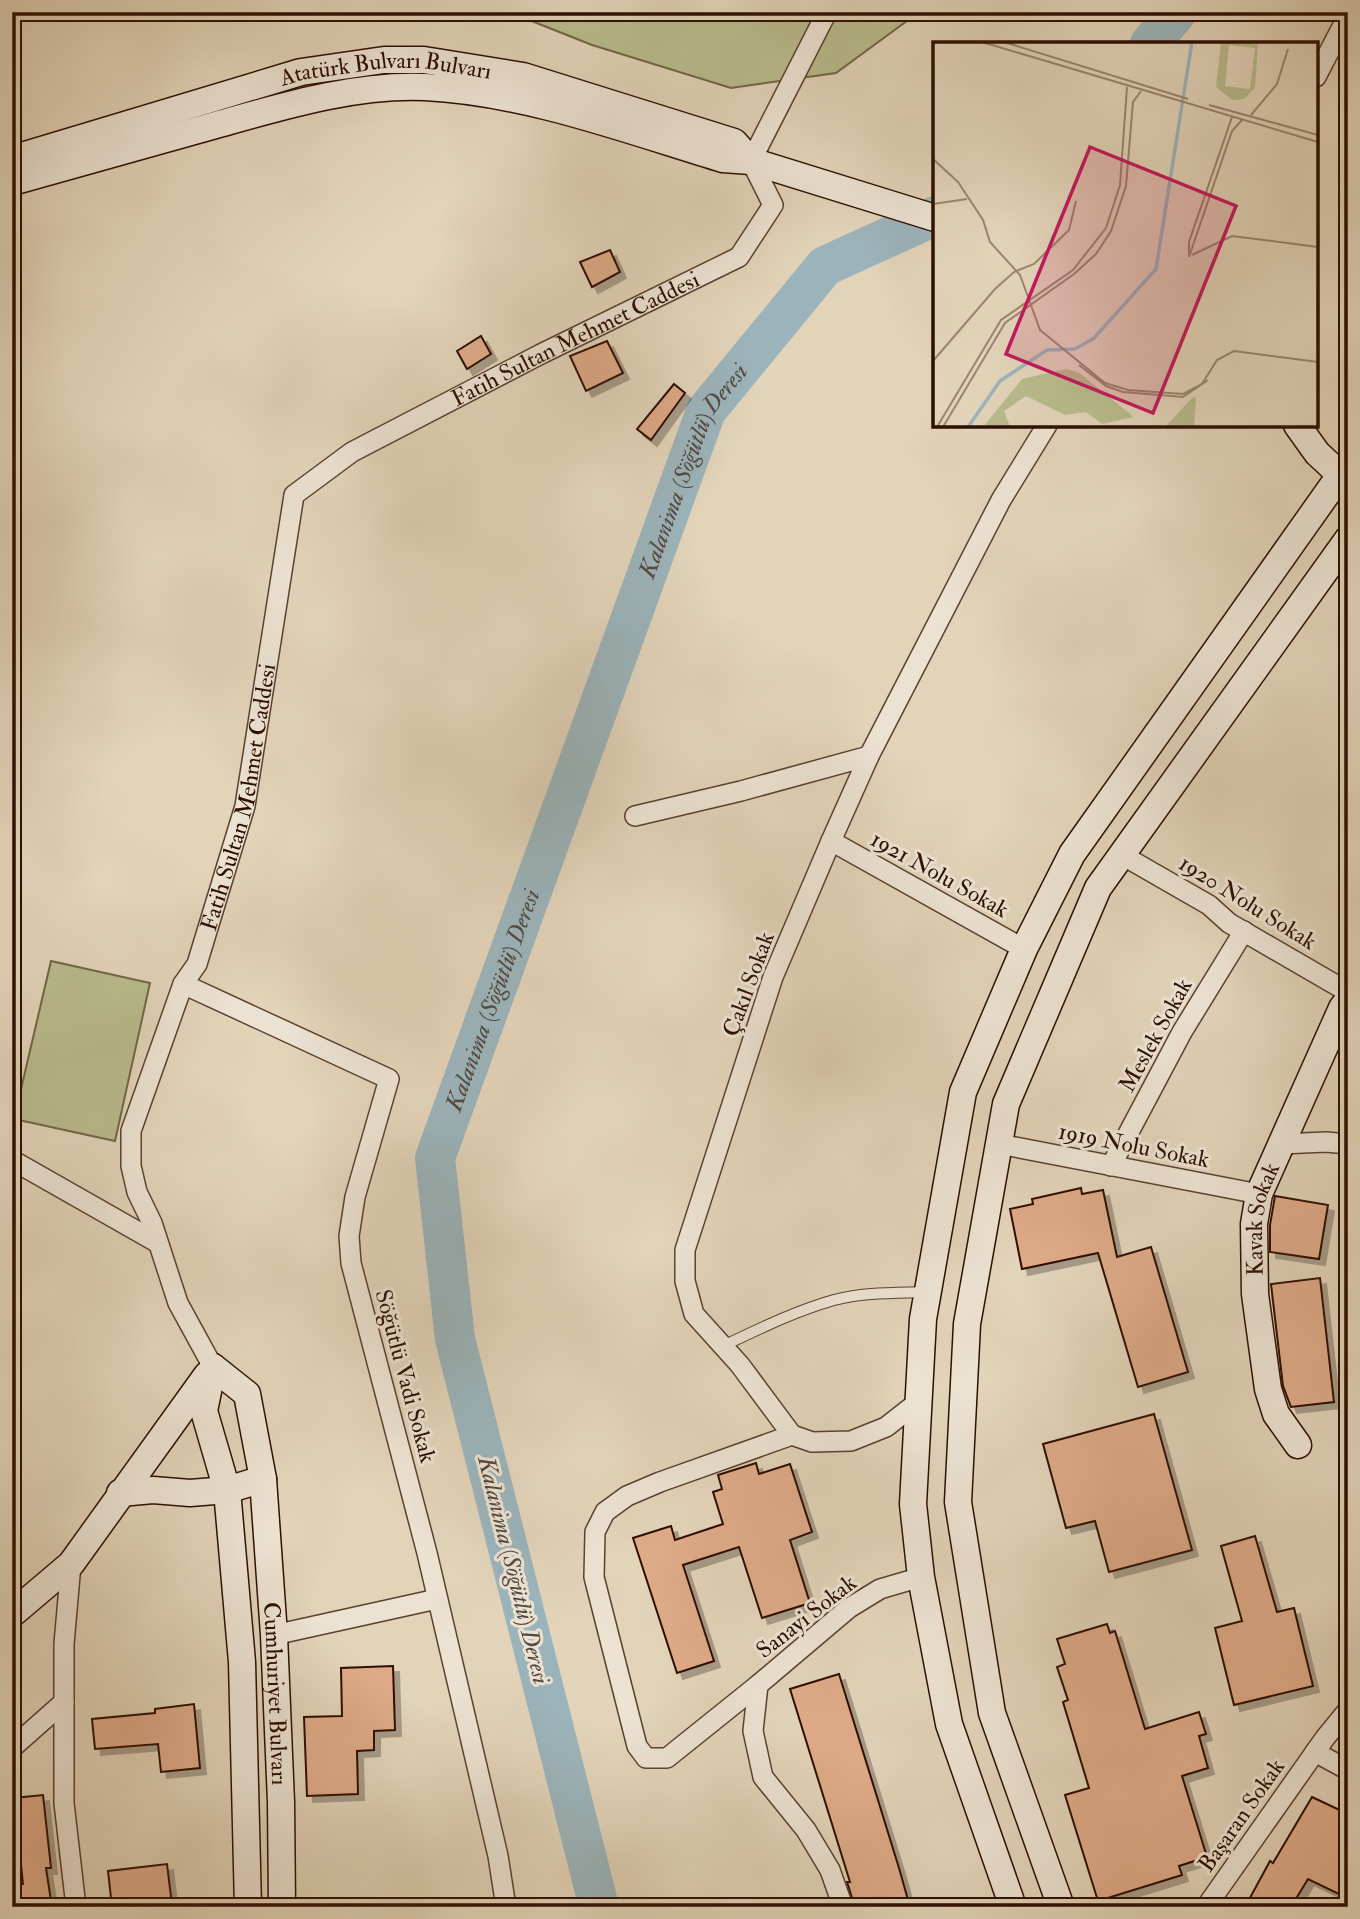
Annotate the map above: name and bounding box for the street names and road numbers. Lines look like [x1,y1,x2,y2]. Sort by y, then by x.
street label: Atatürk Bulvarı Bulvarı [275,46,494,93]
street label: Fatih Sultan Mehmet Caddesi [446,265,704,413]
street label: Fatih Sultan Mehmet Caddesi [194,661,282,934]
street label: 1921 Nolu Sokak [866,825,1014,924]
street label: 1920 Nolu Sokak [1174,849,1322,956]
street label: Çakıl Sokak [716,928,781,1040]
street label: Meslek Sokak [1112,973,1199,1097]
street label: 1919 Nolu Sokak [1056,1117,1212,1174]
street label: Kavak Sokak [1240,1158,1286,1276]
street label: Söğütlü Vadi Sokak [368,1286,443,1466]
street label: Sanayi Sokak [750,1568,862,1665]
street label: Cumhuriyet Bulvarı [257,1601,294,1786]
street label: Başaran Sokak [1192,1753,1291,1878]

